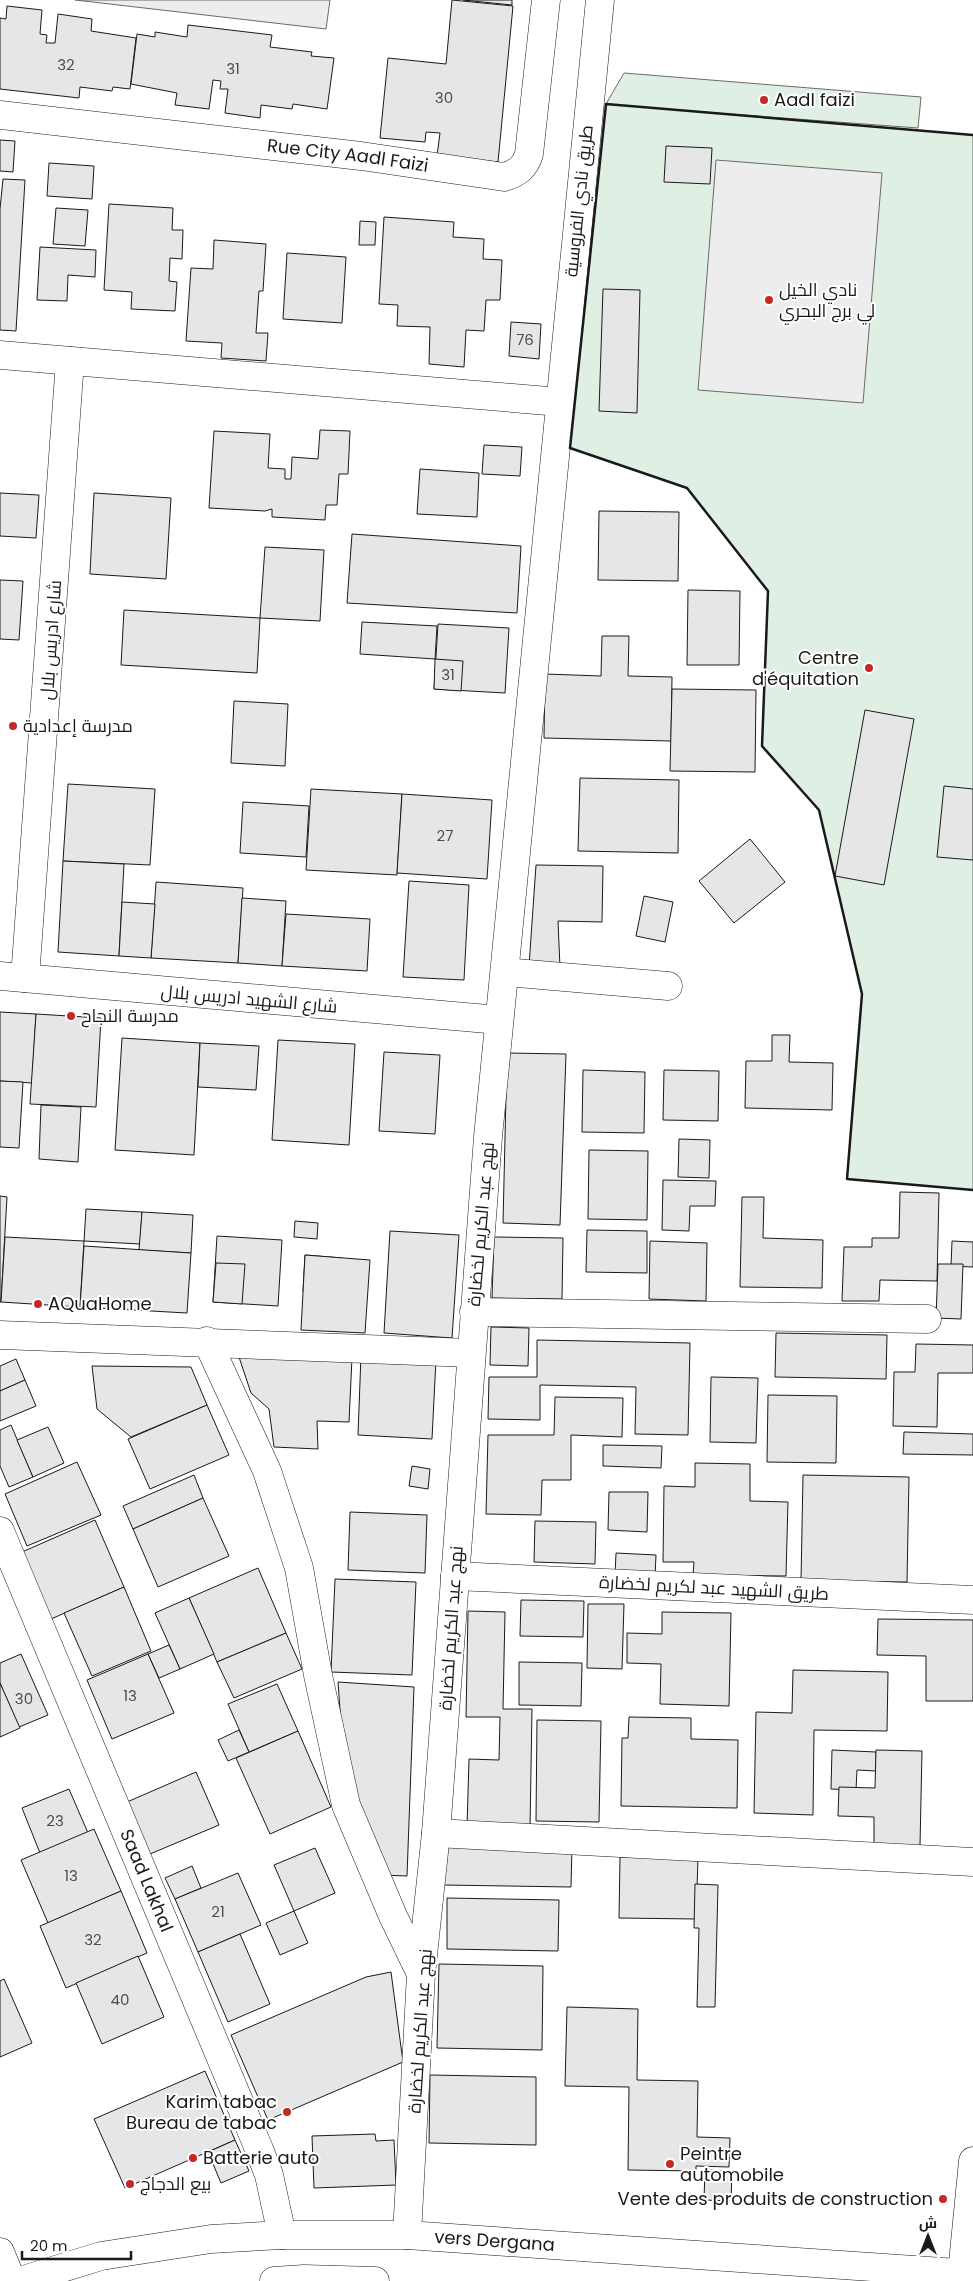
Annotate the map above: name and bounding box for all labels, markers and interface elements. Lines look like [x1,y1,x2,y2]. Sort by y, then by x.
house number: 32 [57,54,75,75]
house number: 31 [226,58,240,79]
house number: 30 [435,87,453,108]
place label: Aadl faizi [774,87,855,112]
marker: Aadl faizi [758,94,770,106]
street label: طريق نادي الفروسية [558,124,601,278]
street label: Rue City Aadl Faizi [266,132,430,178]
place label: نادي الخيل لي برج البحري [779,277,875,325]
marker: نادي الخيل لي برج البحري [763,294,775,306]
house number: 76 [516,329,534,350]
street label: شارع ادريس بلال [34,579,67,701]
place label: Centre d'équitation [752,645,859,691]
marker: Centre d'équitation [863,662,875,674]
house number: 31 [441,664,455,685]
place label: مدرسة إعدادية [23,713,133,738]
marker: مدرسة إعدادية [7,720,19,732]
house number: 27 [437,825,453,846]
street label: شارع الشهيد ادريس بلال [160,978,338,1019]
place label: مدرسة النجاح [81,1003,179,1028]
marker: مدرسة النجاح [65,1010,77,1022]
street label: نهج عبد الكريم لخضارة [461,1141,500,1307]
place label: AQuaHome [48,1291,152,1316]
marker: AQuaHome [32,1298,44,1310]
street label: نهج عبد الكريم لخضارة [432,1545,469,1711]
street label: طريق الشهيد عبد لكريم لخضارة [599,1569,830,1606]
house number: 13 [123,1685,137,1706]
house number: 30 [15,1688,33,1709]
house number: 23 [46,1810,64,1831]
street label: Saad Lakhal [114,1825,180,1936]
house number: 13 [64,1865,78,1886]
house number: 21 [211,1901,225,1922]
house number: 32 [84,1929,102,1950]
street label: نهج عبد الكريم لخضارة [401,1948,438,2114]
house number: 40 [111,1989,129,2010]
place label: Karim tabac Bureau de tabac [126,2089,277,2135]
marker: Karim tabac Bureau de tabac [281,2106,293,2118]
place label: Peintre automobile [680,2141,784,2187]
place label: Batterie auto [203,2145,319,2170]
marker: Batterie auto [187,2152,199,2164]
marker: Peintre automobile [664,2158,676,2170]
place label: بيع الدجاج [140,2171,211,2196]
marker: بيع الدجاج [124,2178,136,2190]
place label: Vente des produits de construction [618,2186,933,2211]
marker: Vente des produits de construction [937,2193,949,2205]
north arrow [903,2211,953,2261]
text: ش [919,2213,937,2233]
street label: vers Dergana [433,2224,556,2257]
scale bar [22,2228,131,2260]
text: 20 m [30,2235,68,2256]

